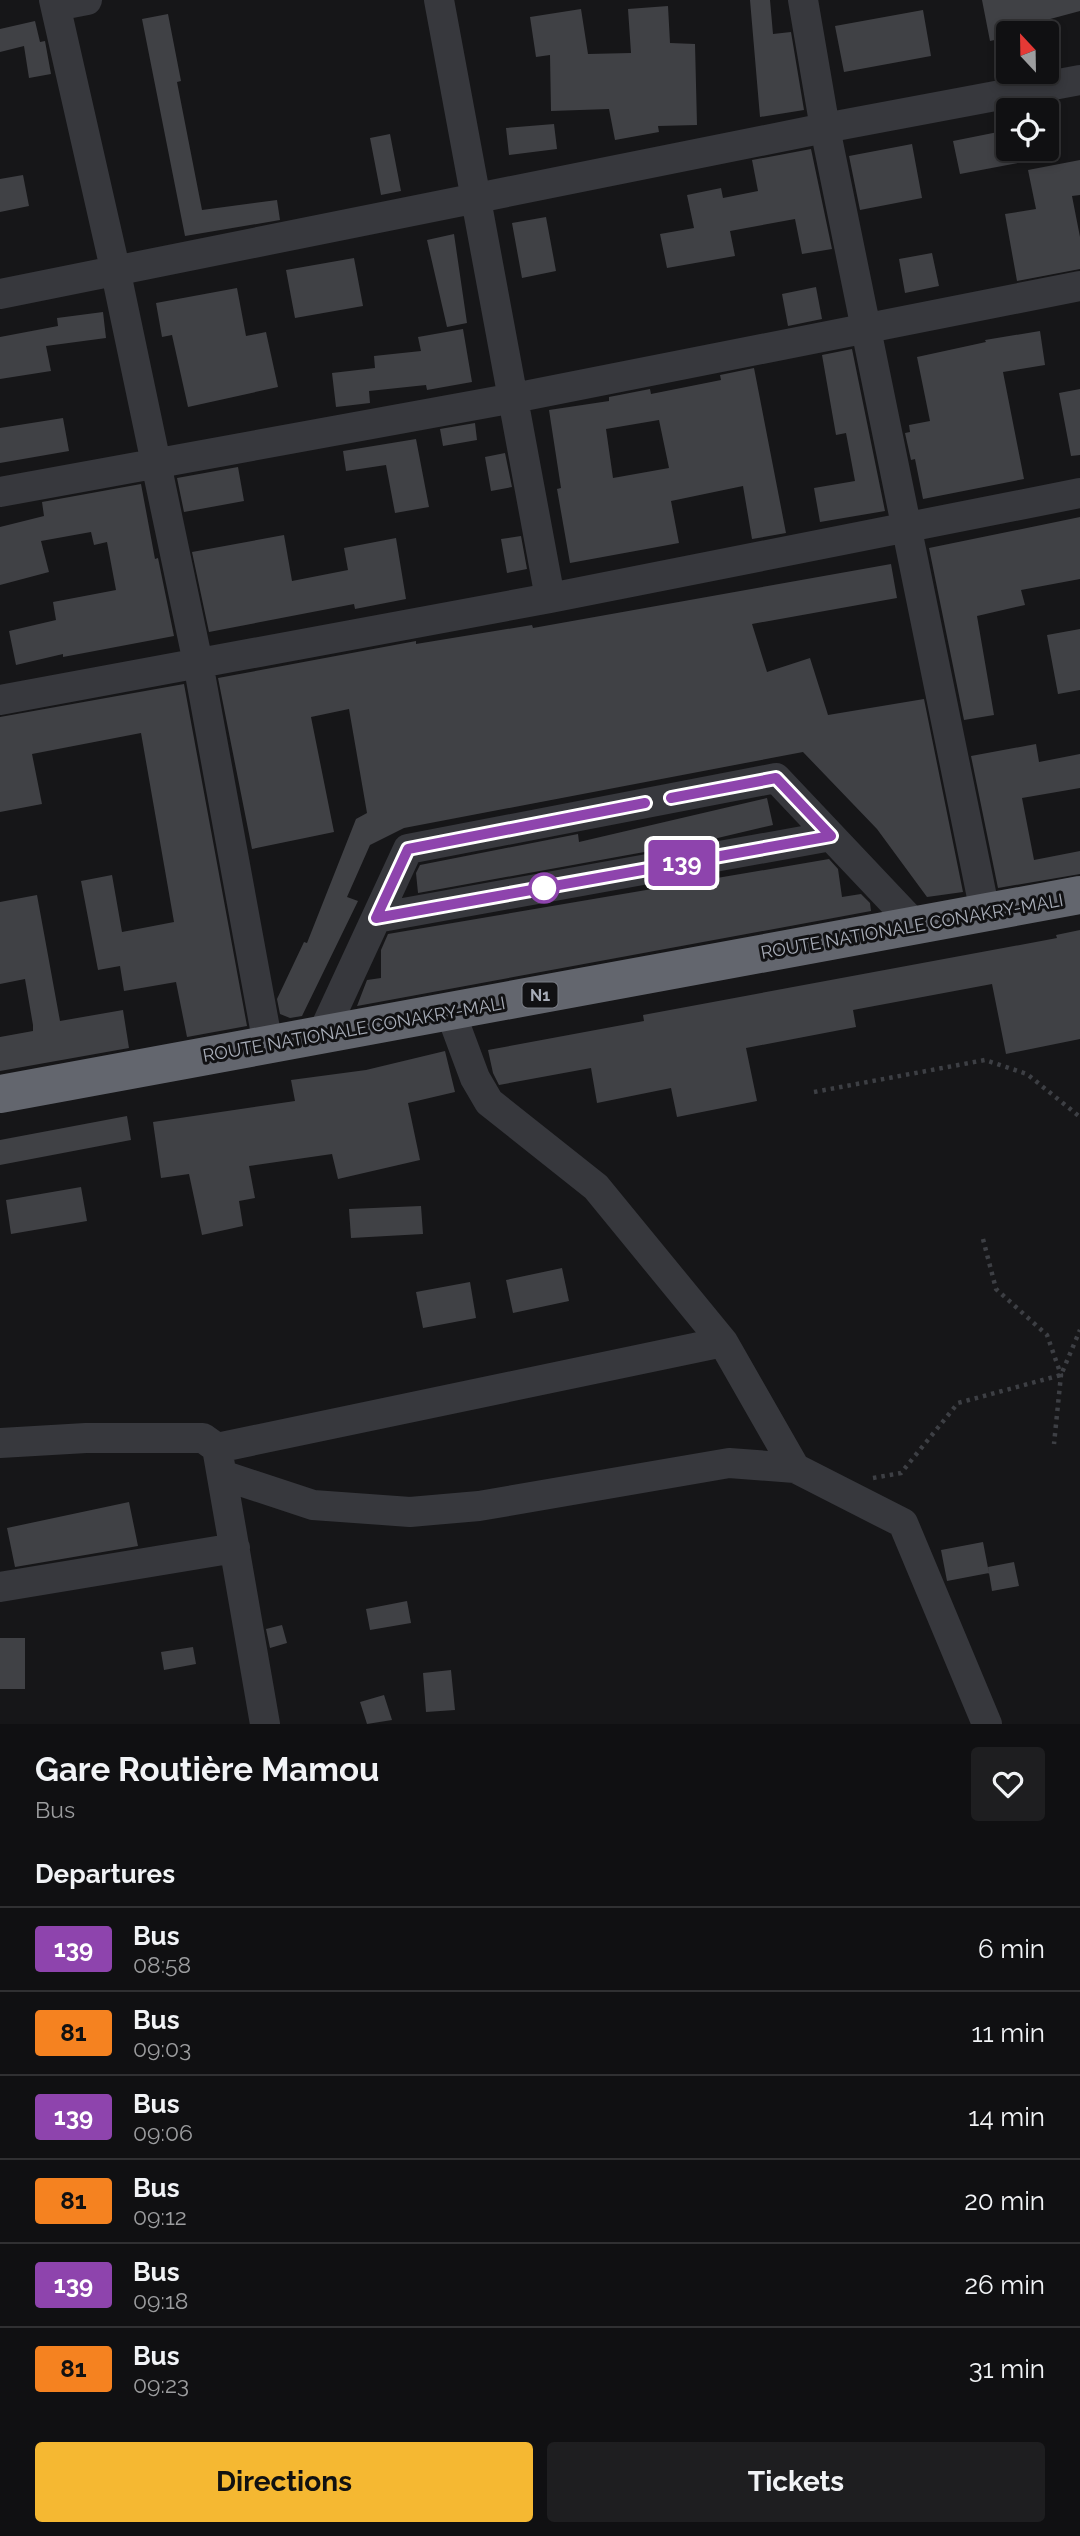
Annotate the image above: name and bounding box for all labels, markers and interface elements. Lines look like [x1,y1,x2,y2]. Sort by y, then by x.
north arrow [996,21,1059,84]
map controls [996,21,1059,161]
button: locate [996,98,1059,161]
line badge: 139 [642,840,722,886]
text: 139 [662,848,702,877]
unlabelled marker [529,873,559,903]
street label: ROUTE NATIONALE CONAKRY-MALI [759,889,1065,963]
road number: N1 [522,982,558,1007]
street label: ROUTE NATIONALE CONAKRY-MALI [201,992,507,1066]
button: heart [971,1747,1045,1821]
text: Gare Routière Mamou [35,1750,379,1789]
text: Bus [35,1796,75,1823]
text: Departures [35,1859,175,1889]
text: Bus [133,1921,180,1951]
text: 139 [54,1934,93,1963]
text: 6 min [978,1934,1045,1964]
text: 08:58 [133,1951,191,1978]
text: Bus [133,2005,180,2035]
text: 81 [60,2018,87,2047]
text: 11 min [971,2018,1045,2048]
text: 09:03 [133,2035,191,2062]
text: Bus [133,2089,180,2119]
text: 139 [54,2102,93,2131]
text: 14 min [968,2102,1045,2132]
text: 09:06 [133,2119,193,2146]
text: Bus [133,2173,180,2203]
text: 81 [60,2186,87,2215]
text: 20 min [964,2186,1045,2216]
text: 09:12 [133,2203,187,2230]
text: Bus [133,2257,180,2287]
text: 139 [54,2270,93,2299]
text: 26 min [964,2270,1045,2300]
text: 09:18 [133,2287,188,2314]
text: Bus [133,2341,180,2371]
text: 81 [60,2354,87,2383]
text: 31 min [969,2354,1045,2384]
text: 09:23 [133,2371,189,2398]
button: Directions [35,2442,533,2522]
button: Tickets [547,2442,1045,2522]

